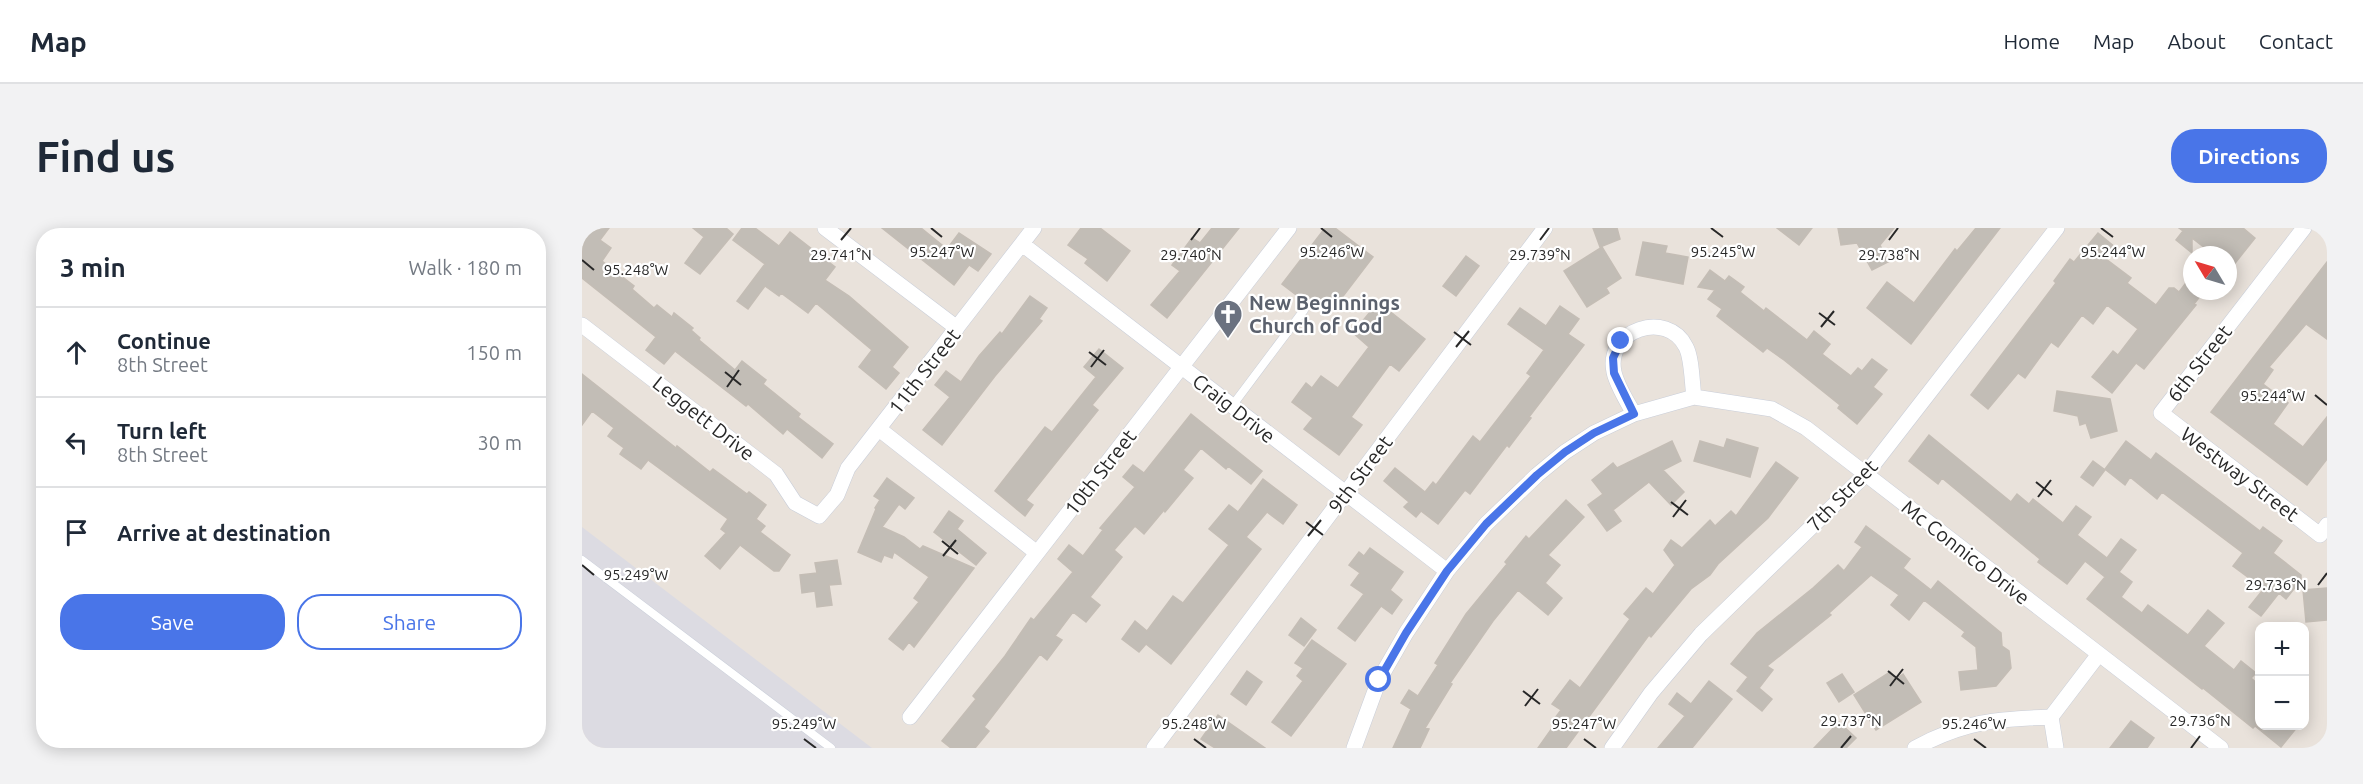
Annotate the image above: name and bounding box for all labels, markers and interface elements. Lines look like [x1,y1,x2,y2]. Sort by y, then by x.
text: Map [30,26,87,57]
text: Home [2003,29,2060,53]
text: Map [2093,29,2134,53]
text: About [2167,29,2226,53]
text: Contact [2259,29,2333,53]
button: Directions [2171,129,2327,183]
text: Find us [36,133,175,180]
text: 95.247°W [910,243,974,260]
text: 95.246°W [1300,243,1364,260]
text: 95.245°W [1691,243,1755,260]
text: 95.244°W [2081,243,2145,260]
text: 29.741°N [810,246,872,263]
text: 29.740°N [1160,246,1222,263]
text: 29.739°N [1509,246,1571,263]
text: 29.738°N [1858,246,1920,263]
north arrow [2183,246,2237,300]
text: 3 min [60,253,126,282]
text: Walk · 180 m [409,256,522,279]
text: 95.248°W [604,261,668,278]
place label: New Beginnings Church of God [1249,291,1400,337]
church icon: New Beginnings Church of God [1212,298,1244,340]
street label: 6th Street [2162,320,2236,406]
street label: 11th Street [883,324,965,418]
route end [1607,327,1633,353]
text: Continue [117,328,211,353]
icon: ahead [60,336,93,369]
text: 150 m [466,341,522,364]
text: 8th Street [117,353,208,376]
street label: Craig Drive [1188,369,1280,447]
street label: Leggett Drive [649,371,759,465]
text: 95.244°W [2241,387,2305,404]
text: Turn left [117,418,207,443]
street label: Westway Street [2177,422,2304,526]
street label: 10th Street [1059,425,1141,519]
icon: left [60,426,93,459]
text: 30 m [478,431,522,454]
street label: 9th Street [1323,431,1397,517]
text: 8th Street [117,443,208,466]
street label: 7th Street [1802,454,1882,536]
street label: Mc Connico Drive [1898,495,2034,609]
icon: arrive [60,516,93,549]
text: Arrive at destination [117,520,331,545]
text: 95.249°W [604,566,668,583]
text: 29.736°N [2245,576,2307,593]
button: Save [60,594,285,650]
button: Share [297,594,522,650]
map controls [2255,622,2309,730]
button: + [2255,622,2309,676]
route start [1365,666,1391,692]
button: − [2255,676,2309,730]
text: 29.737°N [1820,712,1882,729]
text: 29.736°N [2169,712,2231,729]
text: 95.249°W [772,715,836,732]
text: 95.248°W [1162,715,1226,732]
text: 95.247°W [1552,715,1616,732]
text: 95.246°W [1942,715,2006,732]

